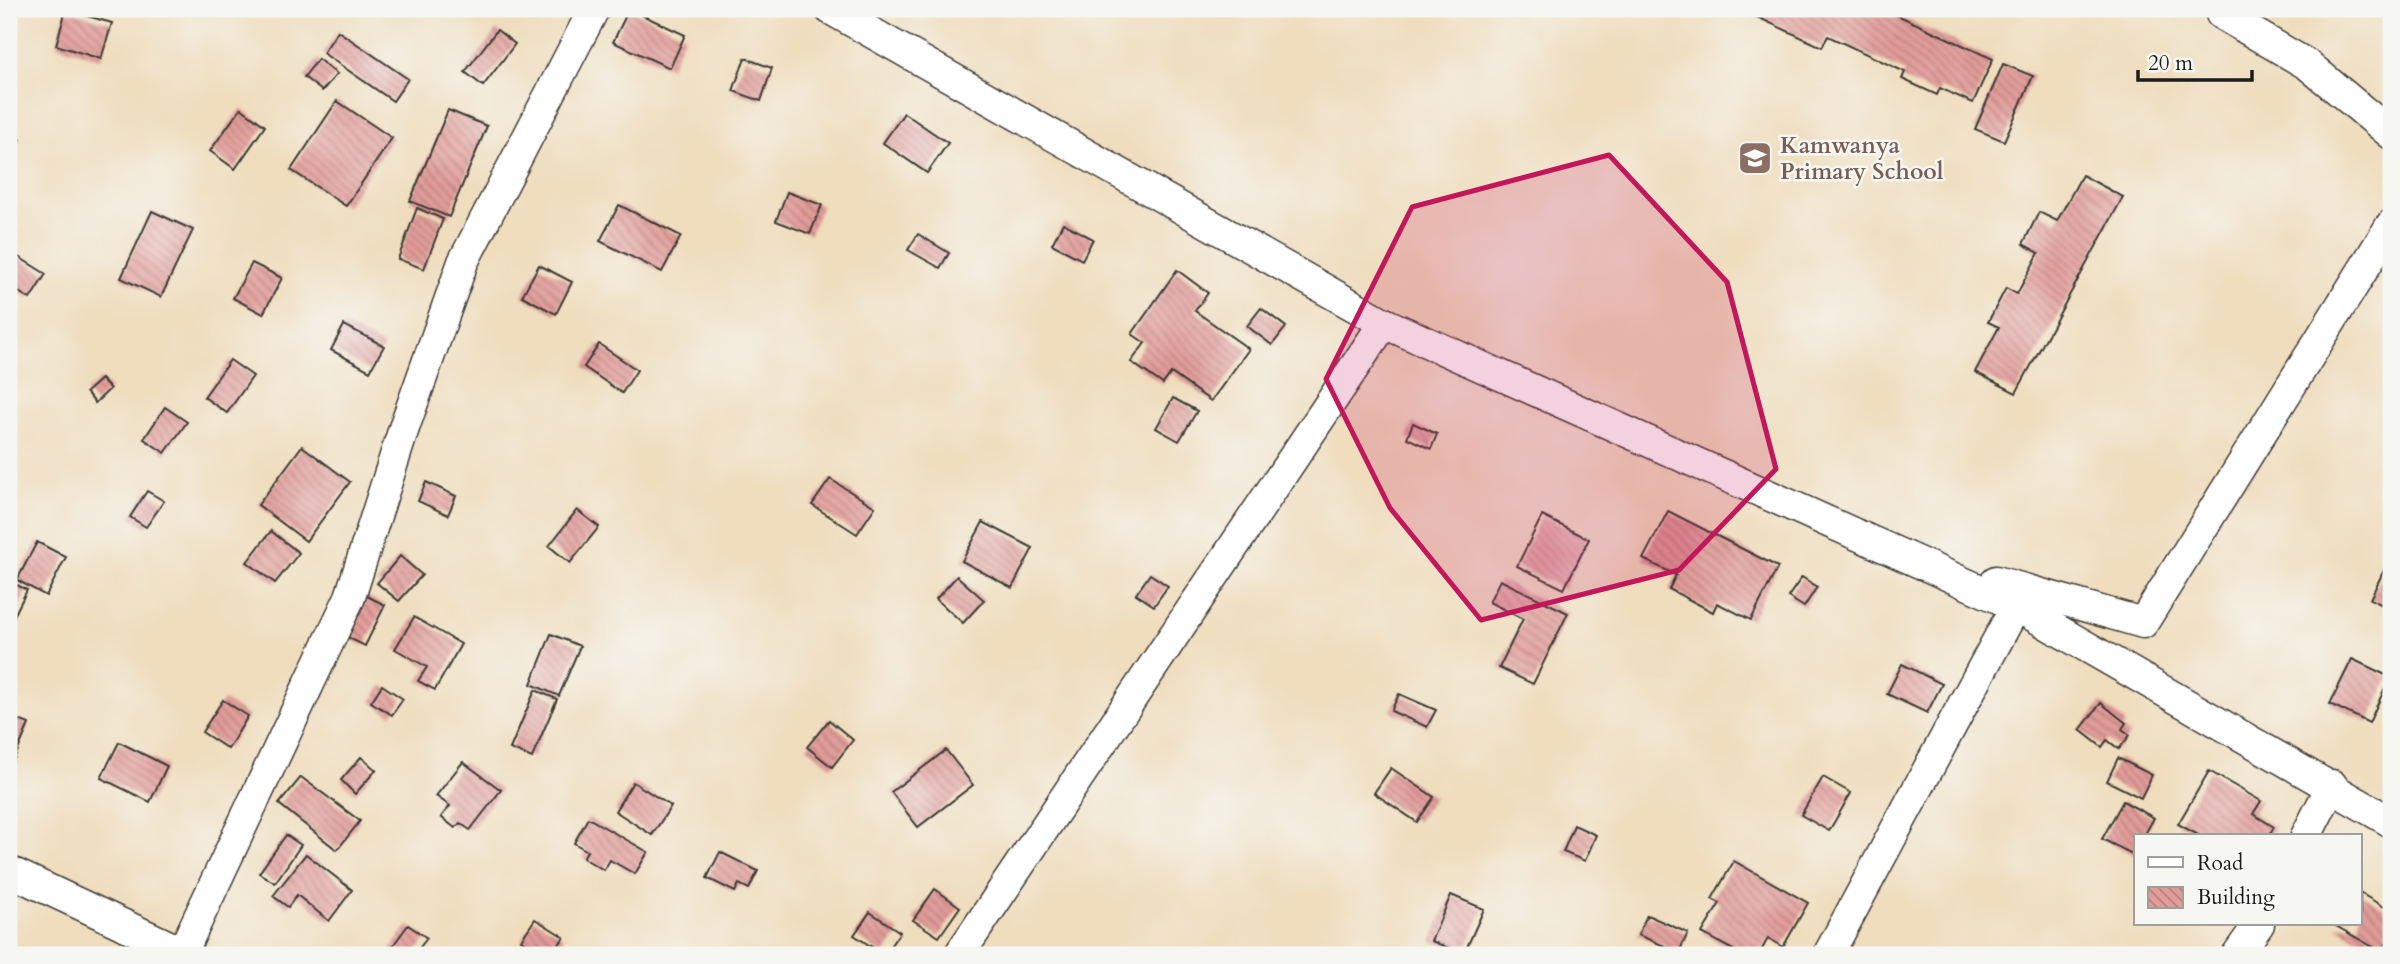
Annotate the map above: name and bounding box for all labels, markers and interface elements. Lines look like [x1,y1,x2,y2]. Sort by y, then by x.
scale bar [2138,38,2251,82]
text: 20 m [2148,49,2193,78]
place label: Kamwanya Primary School [1780,130,1944,187]
school or university icon: Kamwanya Primary School [1736,139,1774,177]
legend [2134,834,2362,926]
text: Road [2197,849,2243,878]
text: Building [2197,883,2275,912]

